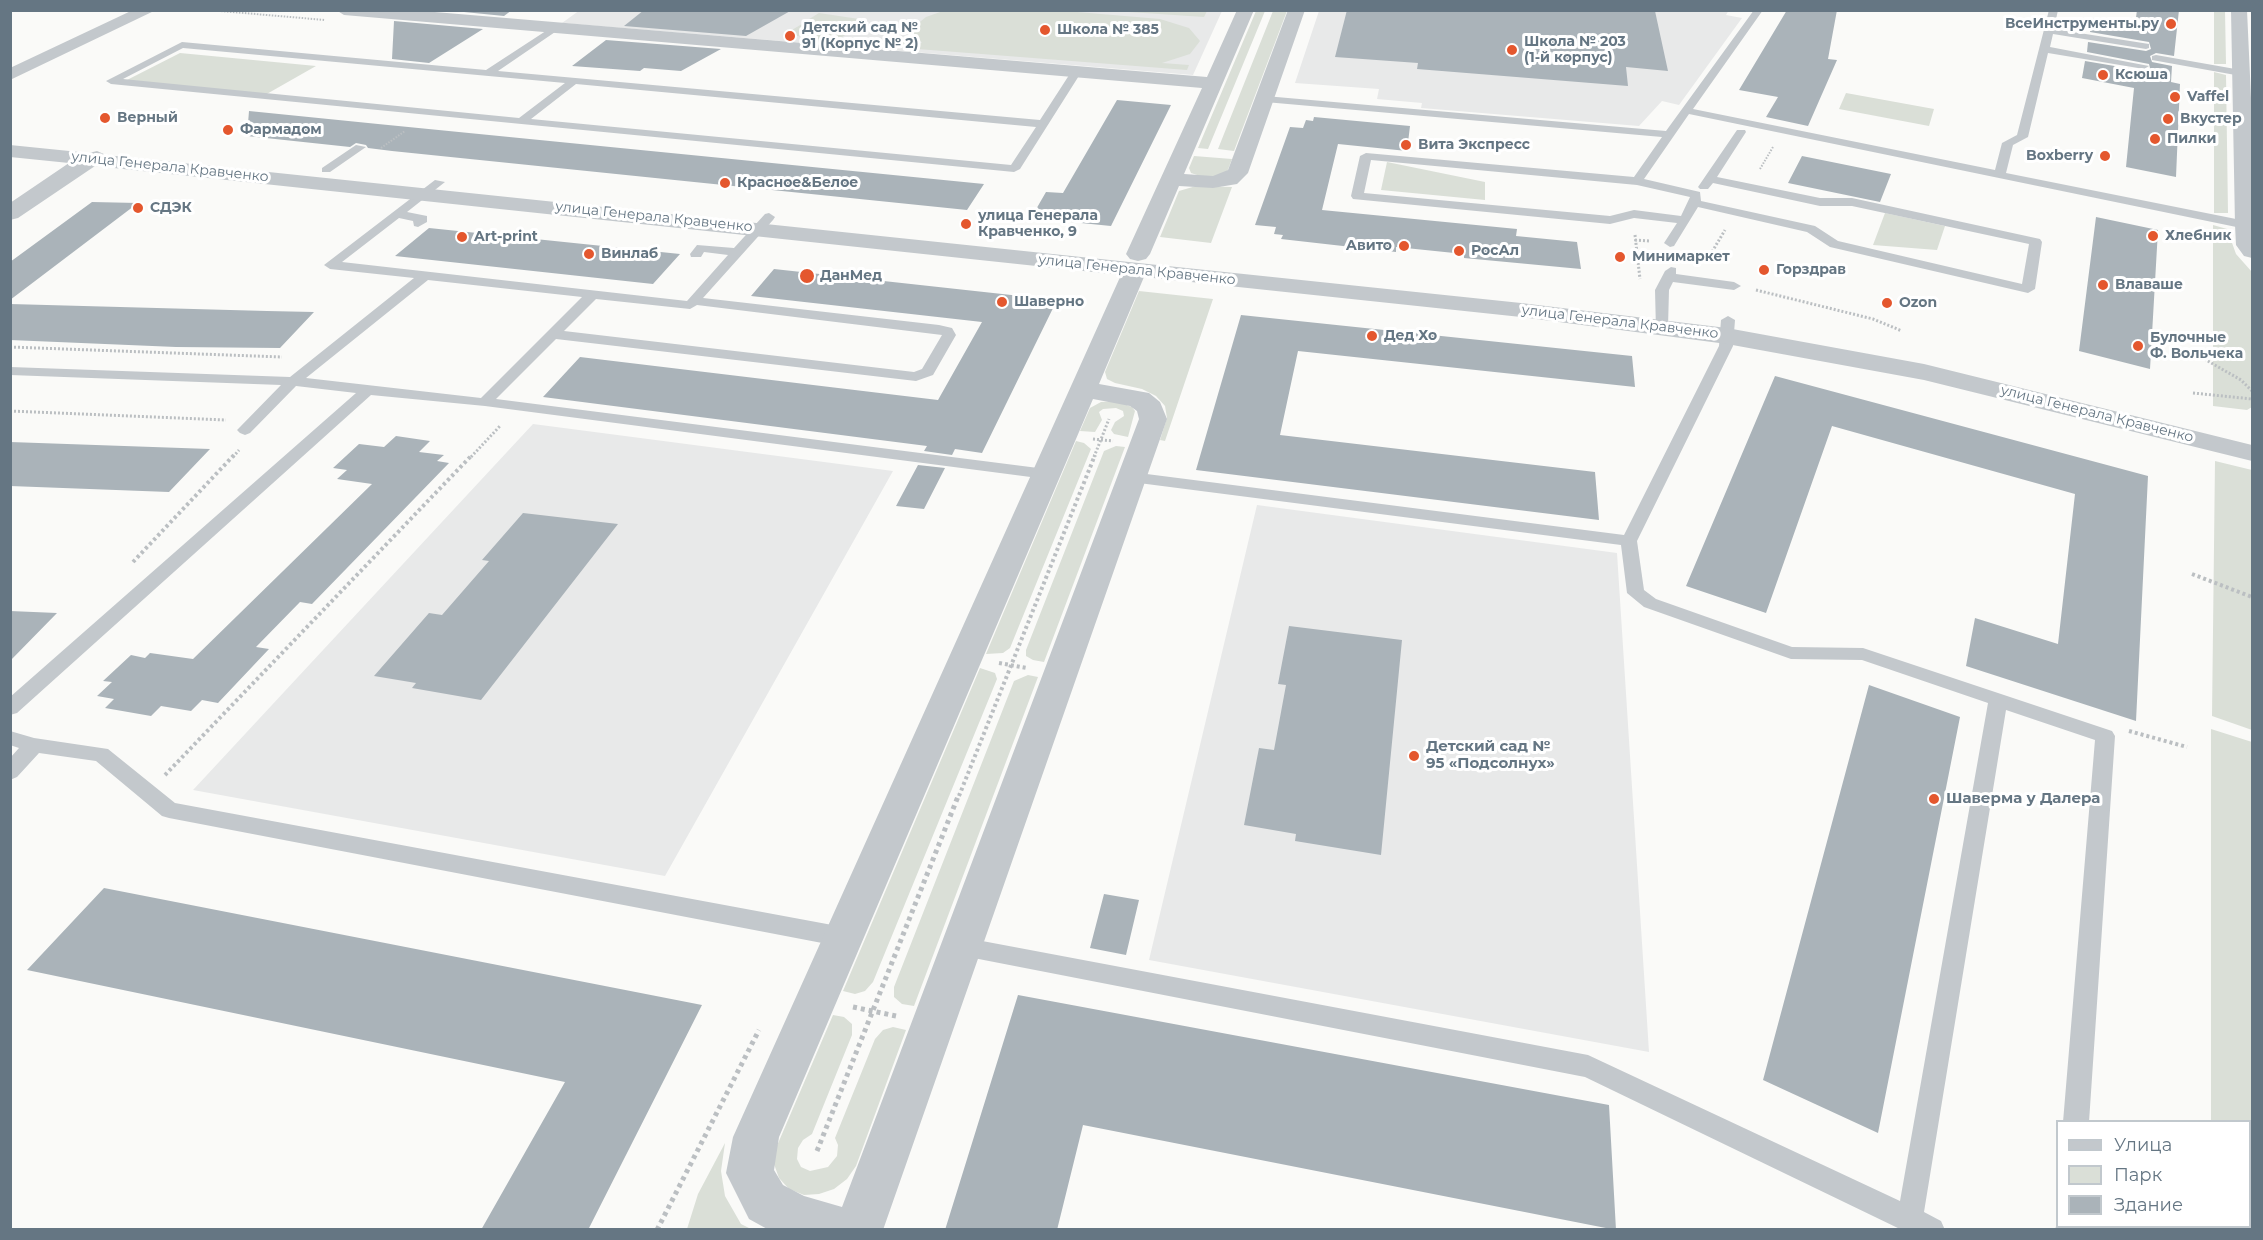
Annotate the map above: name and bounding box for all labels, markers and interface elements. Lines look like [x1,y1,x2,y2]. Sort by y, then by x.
place label: ВсеИнструменты.ру [2005,16,2159,32]
marker: ВсеИнструменты.ру [2164,17,2178,31]
place label: Детский сад № 91 (Корпус № 2) [802,20,919,52]
place label: Школа № 385 [1057,22,1159,38]
marker: Школа № 385 [1038,23,1052,37]
marker: Детский сад № 91 (Корпус № 2) [783,29,797,43]
place label: Школа № 203 (1-й корпус) [1524,34,1626,66]
marker: Школа № 203 (1-й корпус) [1505,43,1519,57]
place label: Ксюша [2115,67,2168,83]
marker: Ксюша [2096,68,2110,82]
place label: Vaffel [2187,89,2229,105]
marker: Vaffel [2168,90,2182,104]
place label: Верный [117,110,178,126]
marker: Верный [98,111,112,125]
place label: Вкустер [2180,111,2242,127]
marker: Вкустер [2161,112,2175,126]
place label: Фармадом [240,122,322,138]
marker: Фармадом [221,123,235,137]
place label: Пилки [2167,131,2217,147]
marker: Пилки [2148,132,2162,146]
place label: Вита Экспресс [1418,137,1530,153]
marker: Вита Экспресс [1399,138,1413,152]
street label: улица Генерала Кравченко [71,148,269,186]
place label: Boxberry [2026,148,2093,164]
marker: Boxberry [2098,149,2112,163]
place label: Красное&Белое [737,175,858,191]
marker: Красное&Белое [718,176,732,190]
street label: улица Генерала Кравченко [555,198,753,236]
place label: СДЭК [150,200,192,216]
marker: СДЭК [131,201,145,215]
place label: улица Генерала Кравченко, 9 [978,208,1098,240]
marker: улица Генерала Кравченко, 9 [959,217,973,231]
place label: Хлебник [2165,228,2231,244]
place label: Art-print [474,229,538,245]
marker: Хлебник [2146,229,2160,243]
marker: Art-print [455,230,469,244]
place label: Авито [1346,238,1392,254]
marker: Авито [1397,239,1411,253]
place label: РосАл [1471,243,1519,259]
marker: РосАл [1452,244,1466,258]
place label: Винлаб [601,246,658,262]
marker: Винлаб [582,247,596,261]
place label: Минимаркет [1632,249,1730,265]
marker: Минимаркет [1613,250,1627,264]
street label: улица Генерала Кравченко [1038,251,1236,289]
place label: Горздрав [1776,262,1846,278]
marker: Горздрав [1757,263,1771,277]
marker: ДанМед [798,267,816,285]
place label: ДанМед [820,268,882,284]
place label: Влаваше [2115,277,2183,293]
marker: Влаваше [2096,278,2110,292]
place label: Шаверно [1014,294,1084,310]
marker: Шаверно [995,295,1009,309]
place label: Ozon [1899,295,1937,311]
marker: Ozon [1880,296,1894,310]
street label: улица Генерала Кравченко [1521,302,1719,342]
place label: Дед Хо [1384,328,1437,344]
marker: Дед Хо [1365,329,1379,343]
place label: Булочные Ф. Вольчека [2150,330,2243,362]
marker: Булочные Ф. Вольчека [2131,339,2145,353]
street label: улица Генерала Кравченко [1999,382,2195,446]
place label: Детский сад № 95 «Подсолнух» [1426,738,1555,773]
marker: Детский сад № 95 «Подсолнух» [1407,749,1421,763]
place label: Шаверма у Далера [1946,790,2100,808]
marker: Шаверма у Далера [1927,792,1941,806]
legend [2056,1120,2251,1228]
text: Улица [2114,1134,2172,1156]
text: Парк [2114,1164,2162,1186]
text: Здание [2114,1194,2183,1216]

